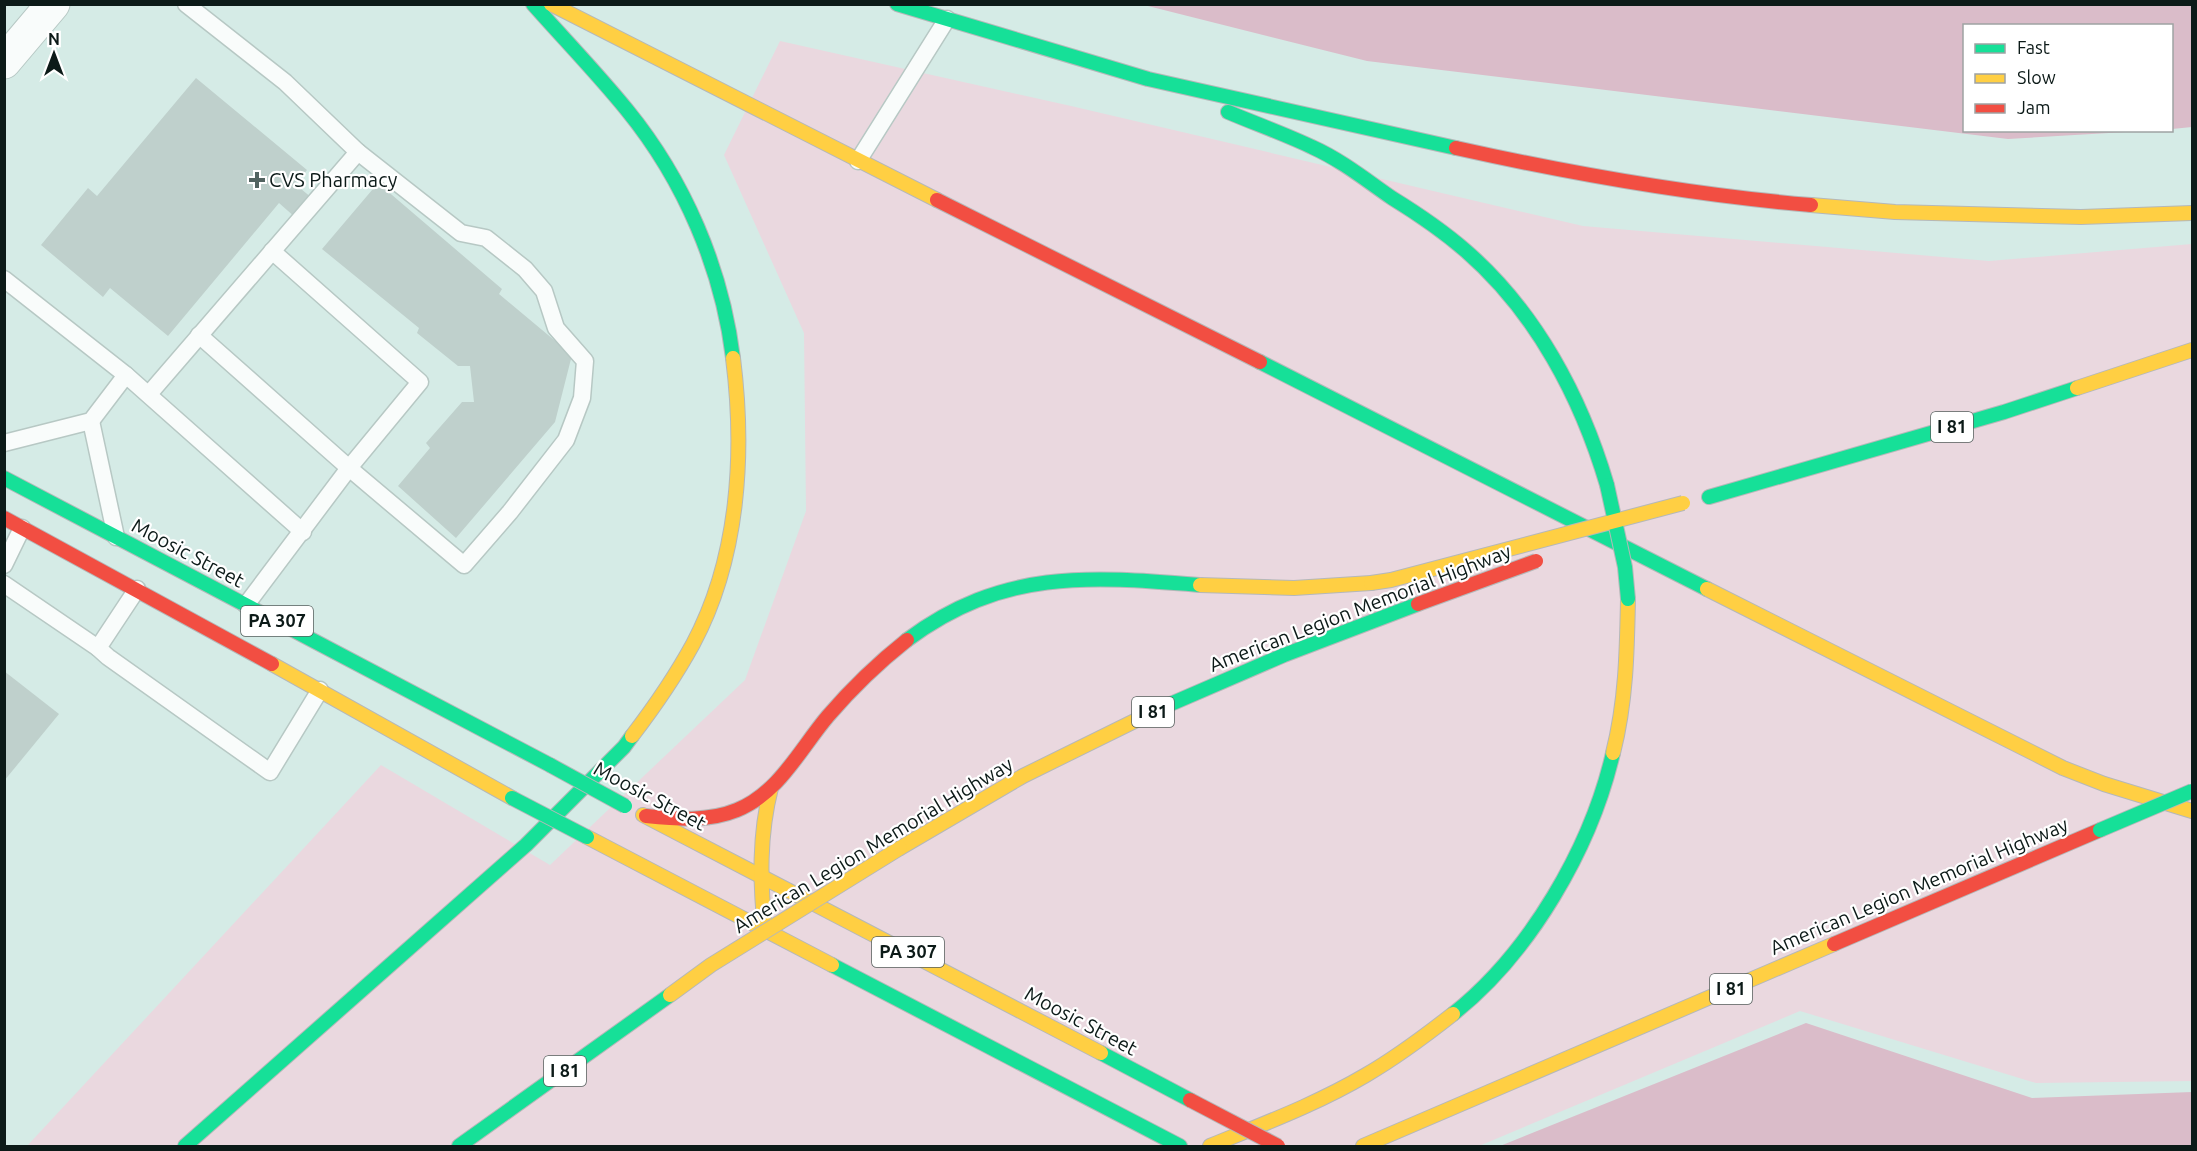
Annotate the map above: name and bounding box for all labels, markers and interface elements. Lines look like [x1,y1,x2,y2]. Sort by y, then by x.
north arrow [24,24,84,84]
legend [1963,24,2173,132]
text: N [48,30,60,48]
text: Fast [2017,37,2050,57]
text: Slow [2017,67,2056,87]
text: Jam [2017,97,2051,117]
place label: CVS Pharmacy [269,168,398,191]
marker: CVS Pharmacy [250,173,264,187]
road number: I 81 [1931,412,1973,442]
street label: Moosic Street [128,513,249,592]
street label: American Legion Memorial Highway [1206,539,1514,676]
road number: PA 307 [241,606,313,636]
road number: I 81 [1132,697,1174,727]
street label: American Legion Memorial Highway [729,752,1017,937]
street label: Moosic Street [590,756,711,835]
street label: American Legion Memorial Highway [1766,812,2072,959]
road number: PA 307 [872,937,944,967]
road number: I 81 [1710,974,1752,1004]
street label: Moosic Street [1021,981,1142,1060]
road number: I 81 [544,1056,586,1086]

